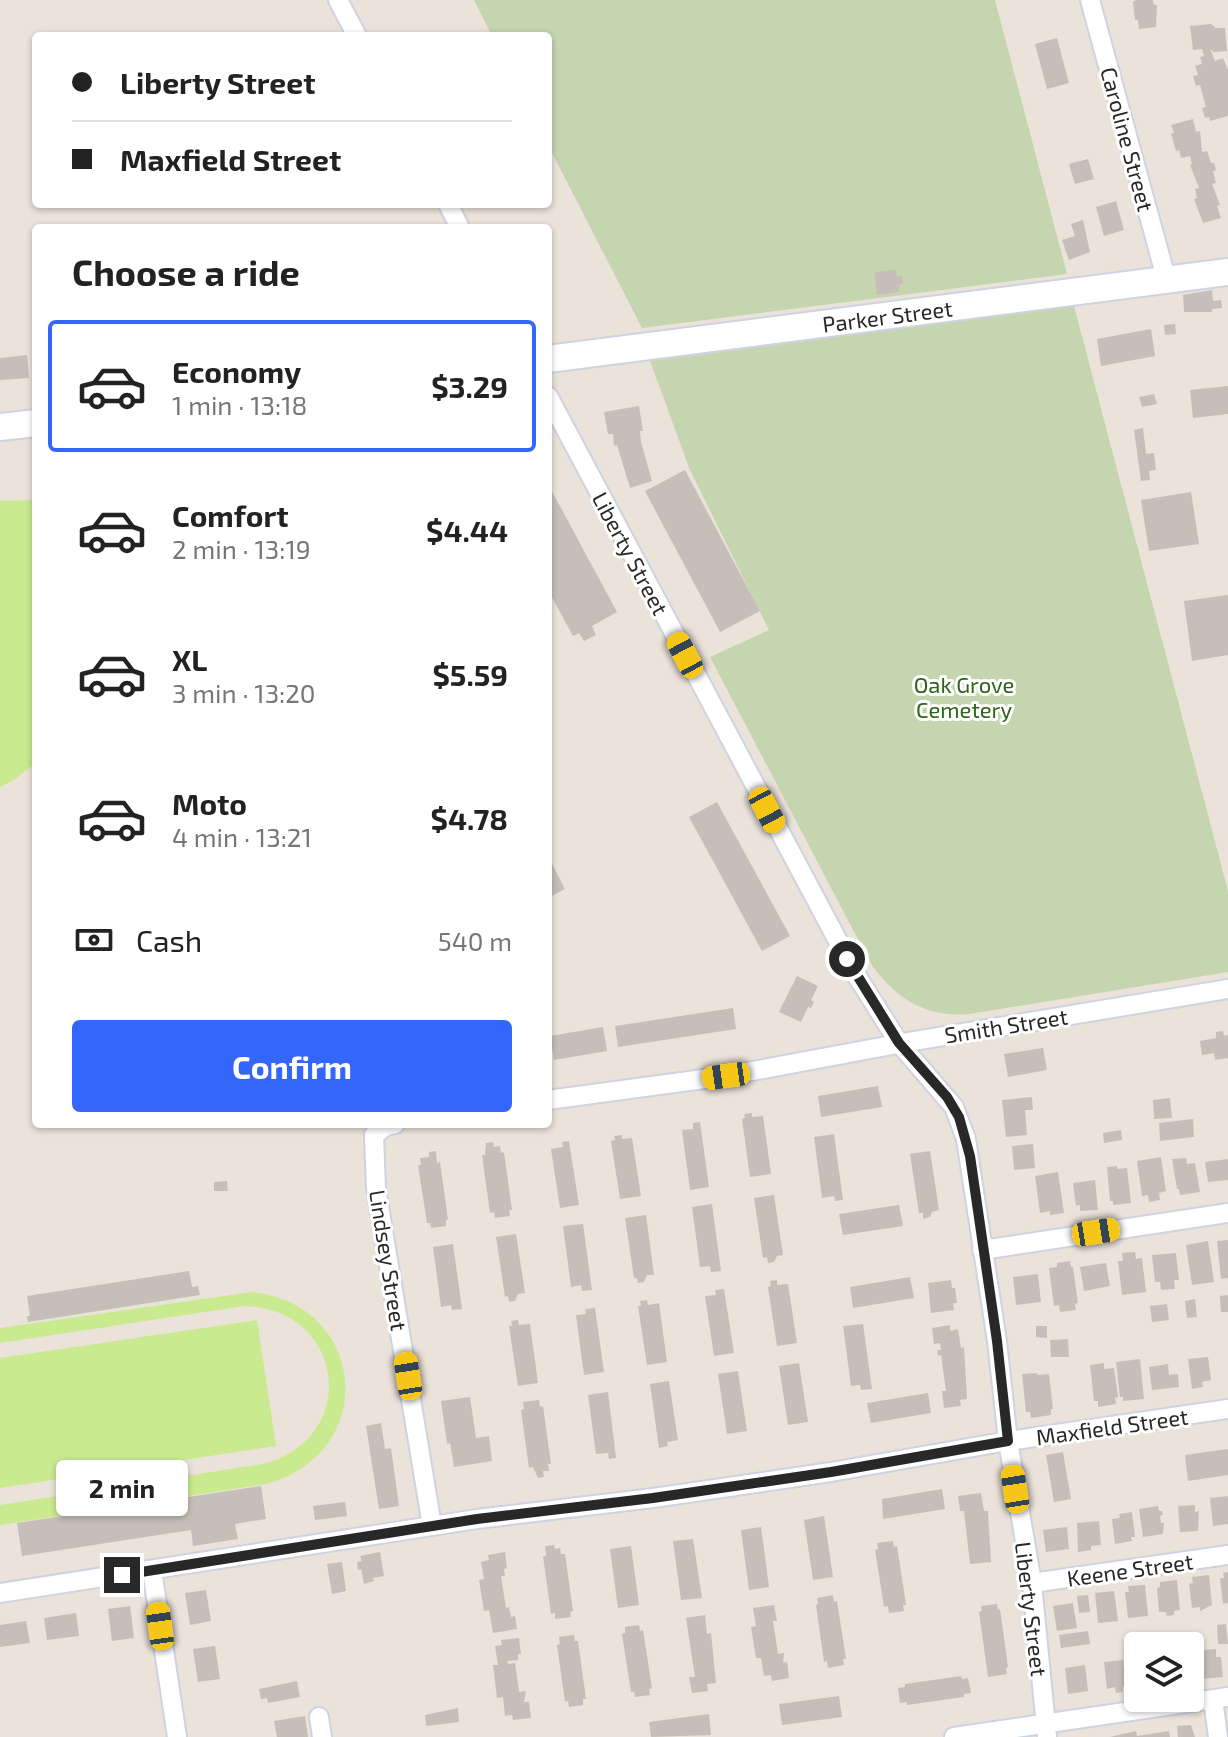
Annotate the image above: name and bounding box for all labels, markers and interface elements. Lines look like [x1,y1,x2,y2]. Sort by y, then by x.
text: Liberty Street [120,64,316,100]
street label: Caroline Street [1096,64,1160,214]
text: Maxfield Street [120,141,341,177]
text: Choose a ride [72,250,300,293]
street label: Parker Street [821,294,954,337]
icon: car [76,350,148,422]
text: Economy [172,353,301,389]
text: $3.29 [431,368,508,404]
text: 1 min · 13:18 [172,389,307,420]
street label: Liberty Street [588,487,674,619]
icon: car [76,494,148,566]
text: Comfort [172,497,289,533]
text: $4.44 [426,512,508,548]
text: 2 min · 13:19 [172,533,311,564]
car [663,628,707,682]
icon: car [76,638,148,710]
text: XL [172,641,207,677]
text: $5.59 [432,656,508,692]
park label: Oak Grove Cemetery [914,671,1014,722]
text: 3 min · 13:20 [172,677,316,708]
icon: car [76,782,148,854]
car [745,783,789,837]
text: Moto [172,785,247,821]
text: $4.78 [431,800,508,836]
text: 4 min · 13:21 [172,821,312,852]
icon: cash [72,918,116,962]
text: Cash [136,922,202,958]
text: 540 m [438,925,512,956]
route start [829,941,865,977]
street label: Smith Street [943,1002,1069,1048]
button: Confirm [72,1020,512,1112]
car [701,1061,751,1091]
street label: Lindsey Street [365,1188,413,1332]
car [1070,1216,1122,1248]
car [392,1350,424,1402]
street label: Maxfield Street [1034,1402,1190,1450]
callout: 2 min [56,1459,188,1515]
car [999,1463,1031,1515]
text: 2 min [89,1472,155,1503]
street label: Liberty Street [1011,1540,1053,1678]
street label: Keene Street [1065,1547,1195,1591]
route end [104,1557,140,1593]
car [145,1601,175,1651]
map controls [1124,1632,1204,1712]
button: layers [1124,1632,1204,1712]

